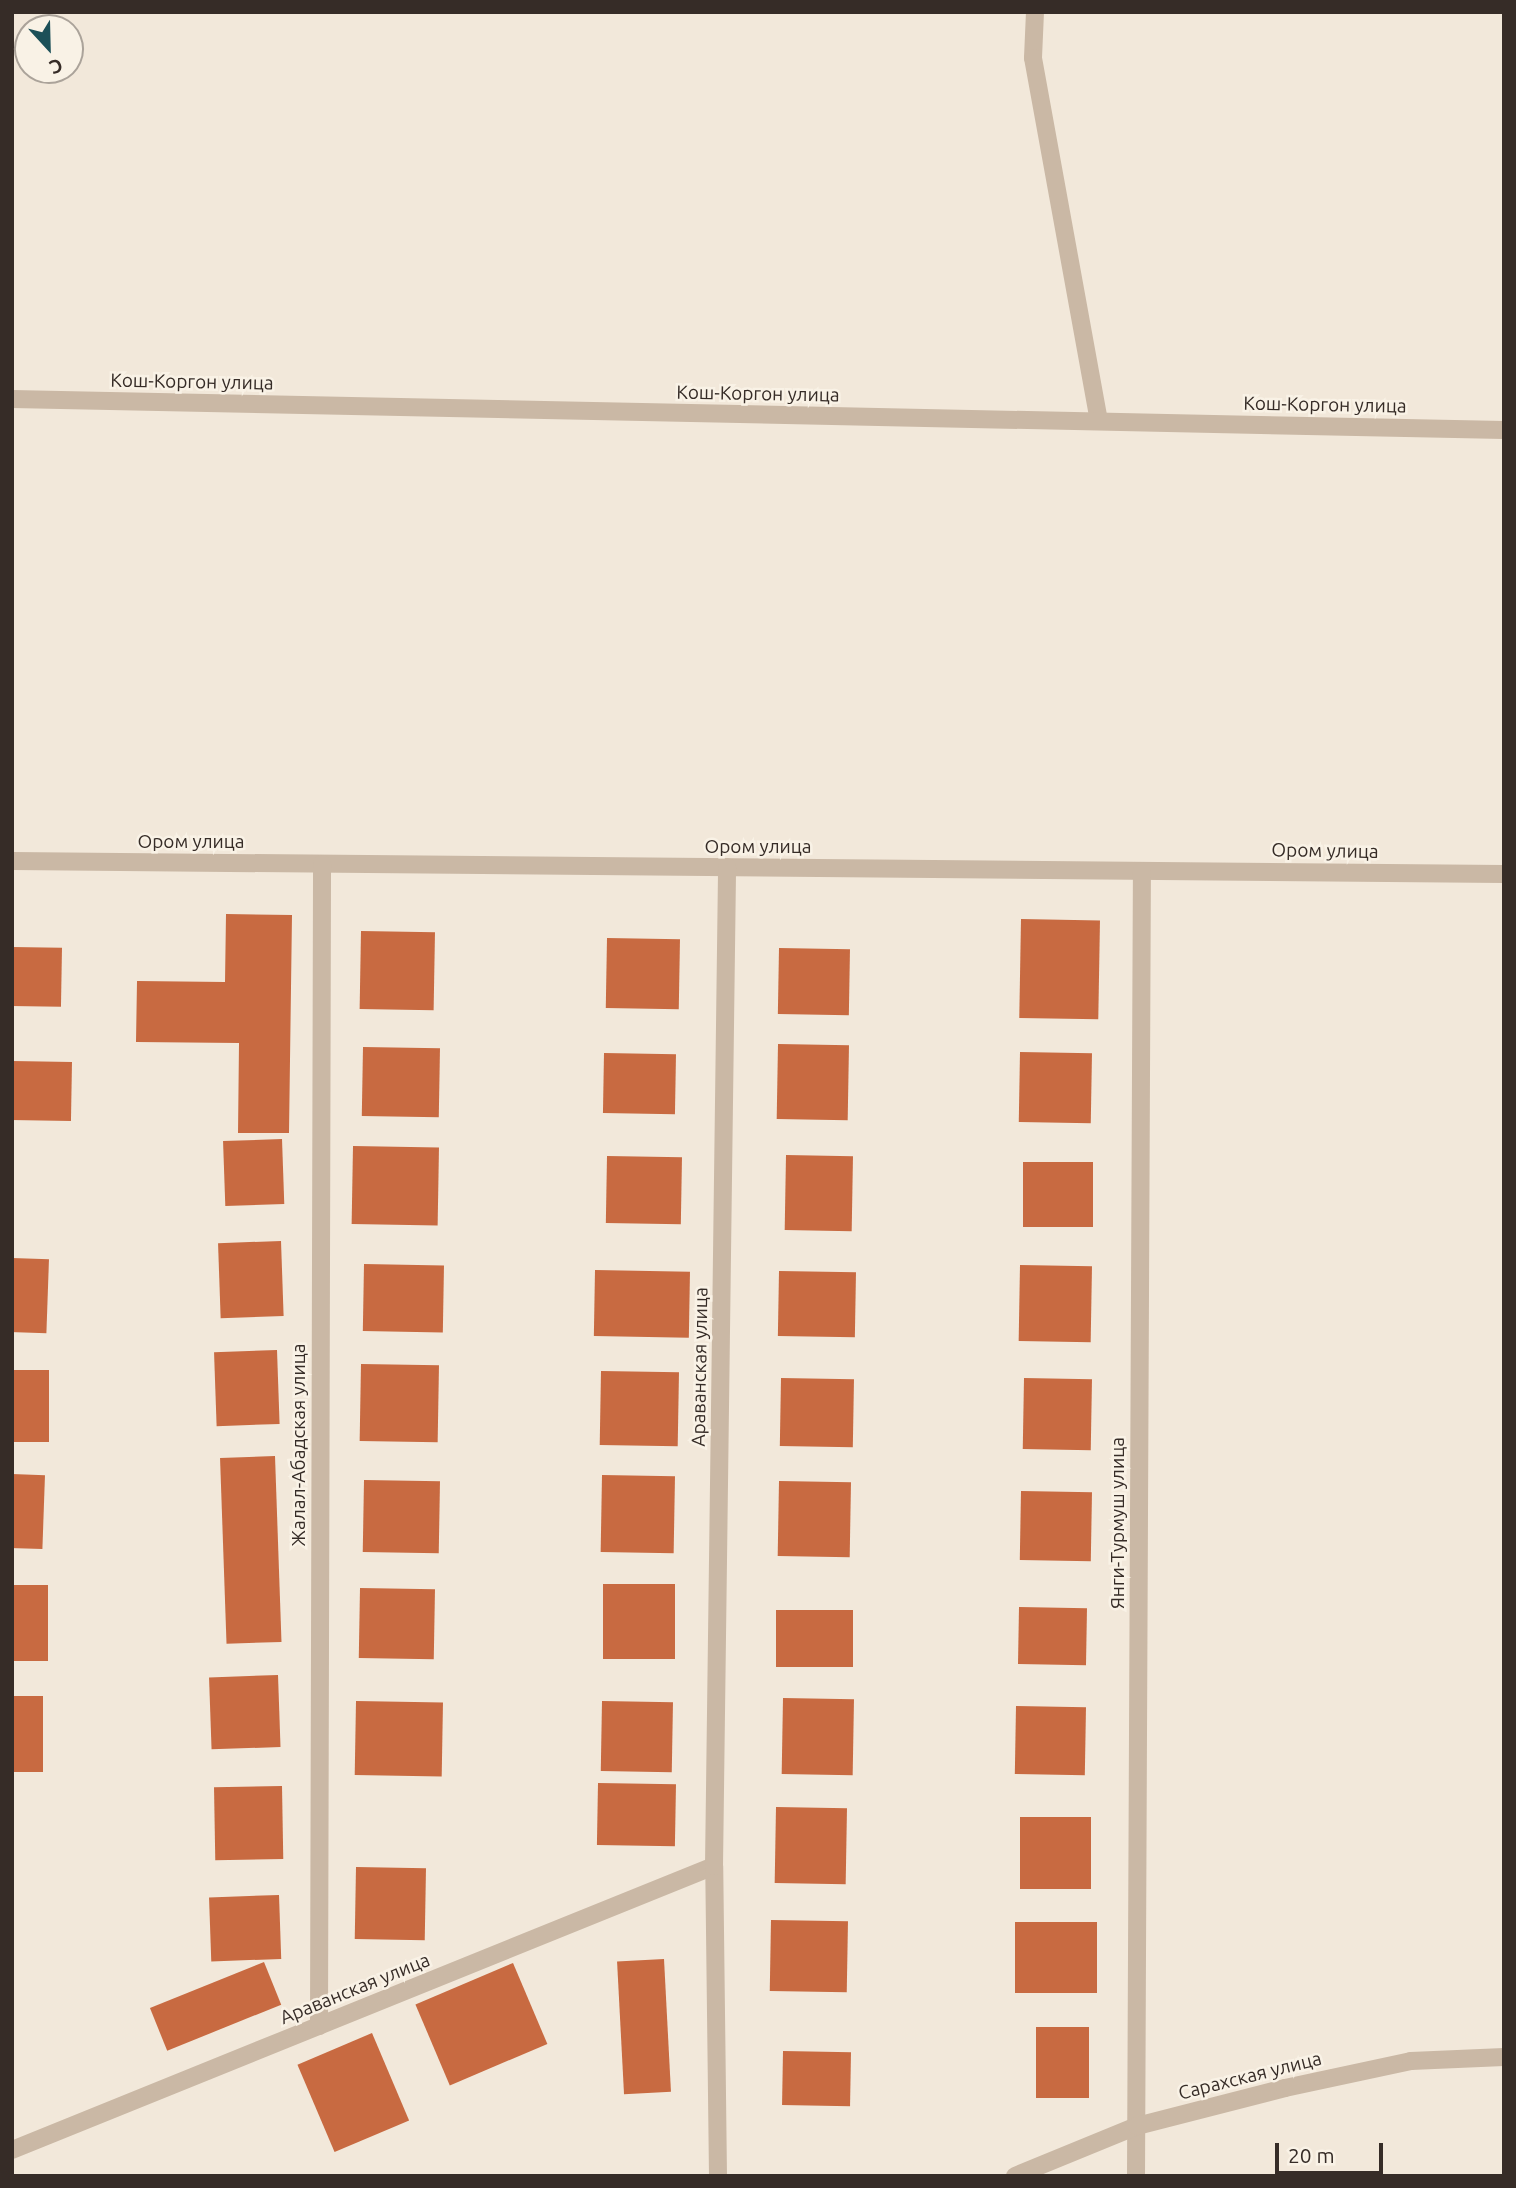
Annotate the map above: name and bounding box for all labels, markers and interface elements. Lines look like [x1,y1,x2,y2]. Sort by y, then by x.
north arrow [14,14,84,84]
text: С [46,54,66,79]
street label: Кош-Коргон улица [110,369,274,395]
street label: Кош-Коргон улица [676,381,840,407]
street label: Кош-Коргон улица [1243,392,1407,418]
street label: Ором улица [137,831,245,853]
street label: Ором улица [704,836,812,858]
street label: Ором улица [1271,839,1379,863]
street label: Араванская улица [687,1287,713,1447]
street label: Жалал-Абадская улица [288,1344,310,1546]
street label: Янги-Турмуш улица [1107,1437,1129,1609]
street label: Араванская улица [277,1949,433,2029]
street label: Сарахская улица [1176,2047,1324,2105]
scale bar [1278,2128,1386,2172]
text: 20 m [1288,2143,1335,2167]

